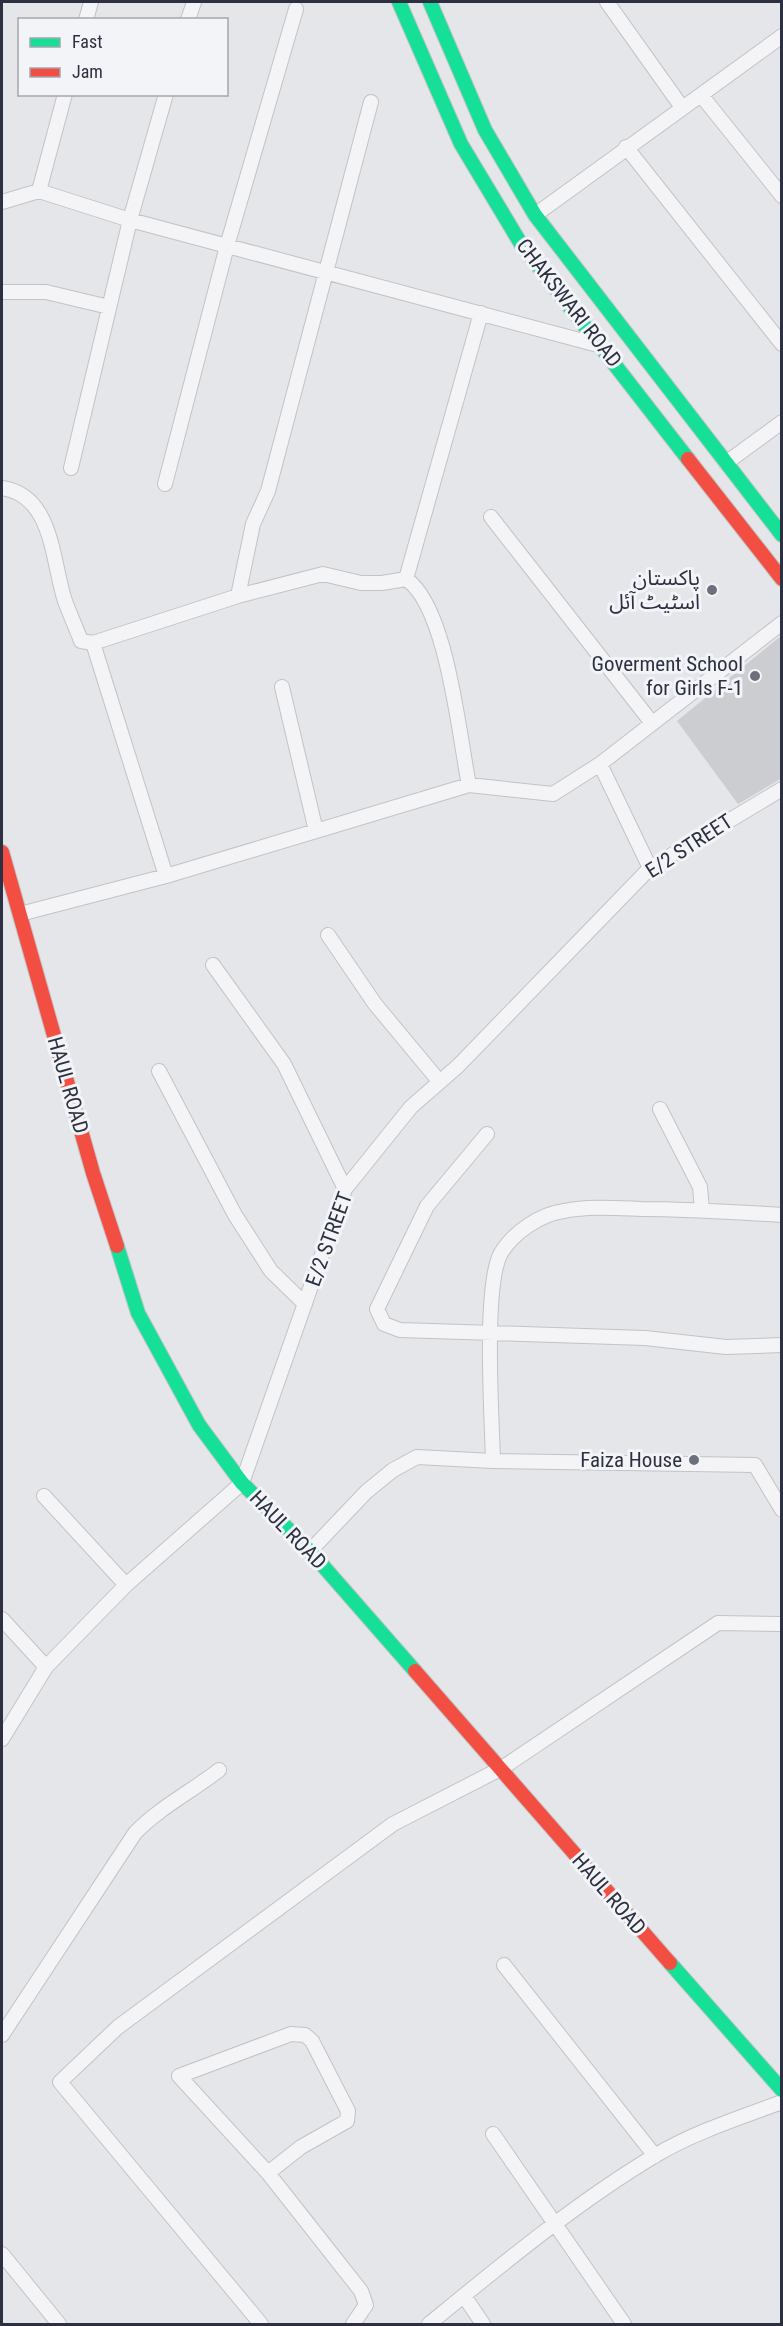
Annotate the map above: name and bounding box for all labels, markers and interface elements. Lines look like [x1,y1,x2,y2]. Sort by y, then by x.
legend [18,18,228,96]
text: Fast [72,31,103,52]
text: Jam [72,61,103,82]
street label: CHAKSWARI ROAD [511,234,627,372]
place label: پاکستان اسٹیٹ آئل [609,566,700,614]
marker: پاکستان اسٹیٹ آئل [705,583,719,597]
place label: Goverment School for Girls F-1 [592,652,743,700]
marker: Goverment School for Girls F-1 [748,669,762,683]
street label: E/2 STREET [641,809,737,883]
street label: HAUL ROAD [43,1034,93,1136]
street label: E/2 STREET [301,1189,357,1289]
place label: Faiza House [580,1448,682,1472]
marker: Faiza House [687,1453,701,1467]
street label: HAUL ROAD [245,1486,331,1574]
street label: HAUL ROAD [567,1849,651,1939]

